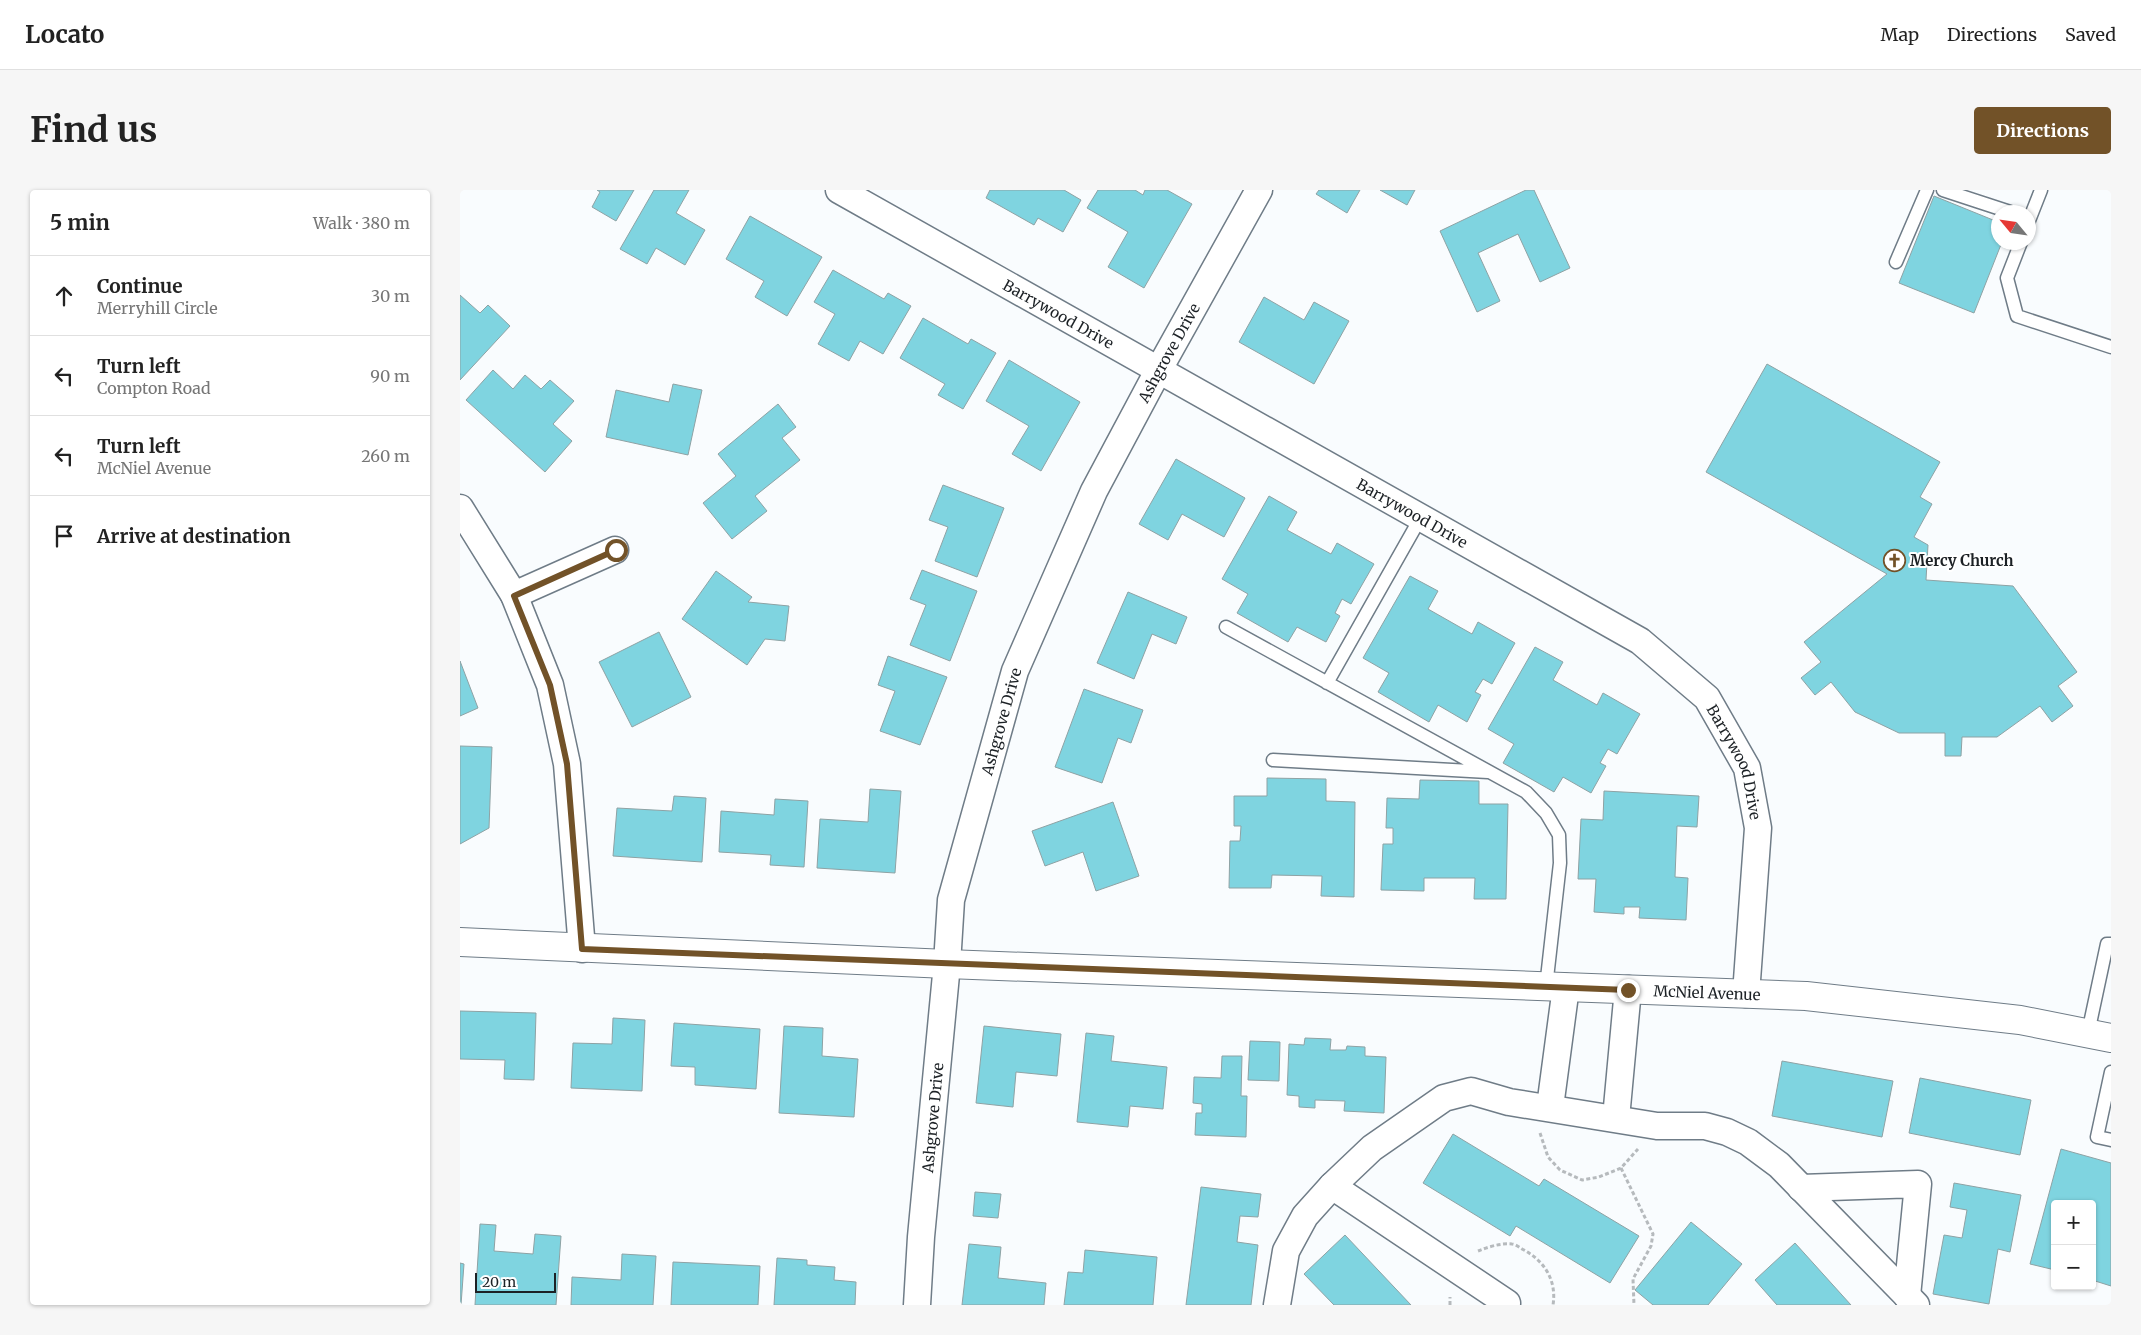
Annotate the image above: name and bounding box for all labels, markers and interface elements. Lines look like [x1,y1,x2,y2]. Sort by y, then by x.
text: Locato [25,19,104,50]
text: Map [1881,23,1919,46]
text: Directions [1947,23,2037,46]
text: Saved [2065,23,2116,46]
button: Directions [1974,107,2111,154]
text: Find us [30,108,157,152]
north arrow [1991,205,2036,250]
text: 5 min [50,209,110,236]
text: Walk · 380 m [313,213,410,233]
text: Continue [97,274,183,298]
street label: Barrywood Drive [1000,275,1117,352]
icon: ahead [50,282,78,310]
text: 30 m [371,286,410,306]
text: Merryhill Circle [97,298,218,318]
street label: Ashgrove Drive [1133,299,1204,406]
text: Turn left [97,354,181,378]
icon: left [50,362,78,390]
text: 90 m [370,366,410,386]
text: Compton Road [97,378,211,398]
text: Turn left [97,434,181,458]
icon: left [50,442,78,470]
text: 260 m [361,446,410,466]
text: McNiel Avenue [97,458,211,478]
street label: Barrywood Drive [1354,474,1471,552]
icon: arrive [50,522,78,550]
text: Arrive at destination [97,524,291,548]
route start [605,539,628,562]
church icon: Mercy Church [1882,548,1906,572]
place label: Mercy Church [1910,551,2014,570]
street label: Ashgrove Drive [977,665,1025,778]
street label: Barrywood Drive [1703,701,1766,821]
route end [1617,979,1640,1002]
street label: McNiel Avenue [1653,981,1761,1004]
street label: Ashgrove Drive [918,1062,947,1175]
map controls [2051,1200,2096,1290]
button: + [2051,1200,2096,1245]
button: − [2051,1245,2096,1290]
scale bar [475,1270,556,1293]
text: 20 m [482,1273,516,1291]

